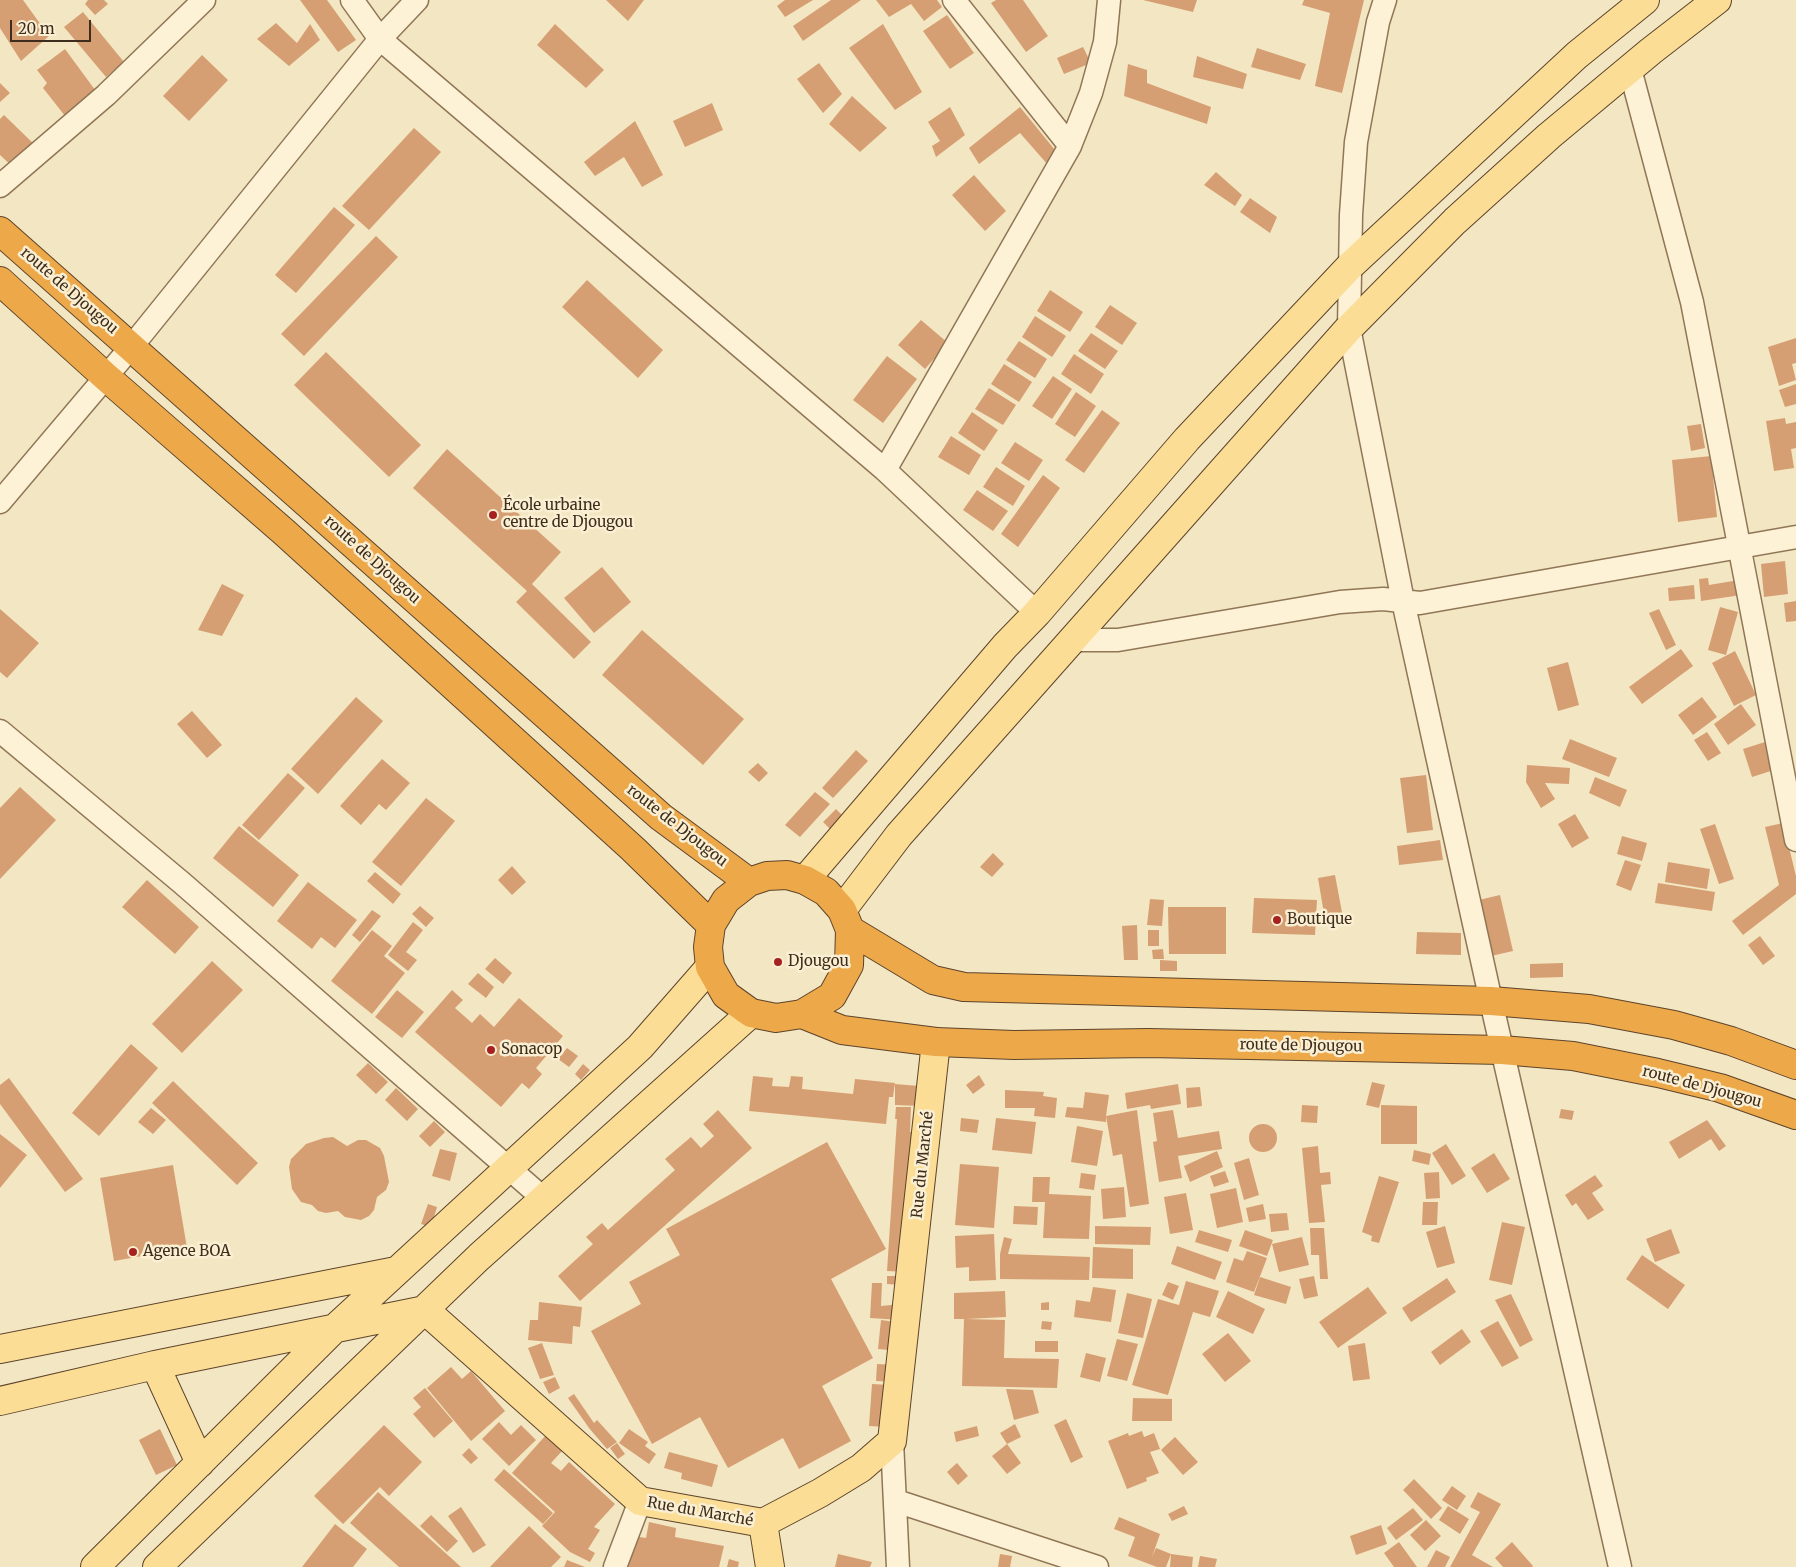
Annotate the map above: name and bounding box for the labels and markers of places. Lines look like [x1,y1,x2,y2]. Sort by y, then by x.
place label: École urbaine centre de Djougou [503,497,633,532]
marker: École urbaine centre de Djougou [487,509,499,521]
place label: Boutique [1287,911,1352,929]
marker: Boutique [1271,914,1283,926]
place label: Djougou [788,953,849,971]
marker: Djougou [772,956,784,968]
place label: Sonacop [501,1041,562,1059]
marker: Sonacop [485,1044,497,1056]
place label: Agence BOA [143,1243,231,1261]
marker: Agence BOA [127,1246,139,1258]

